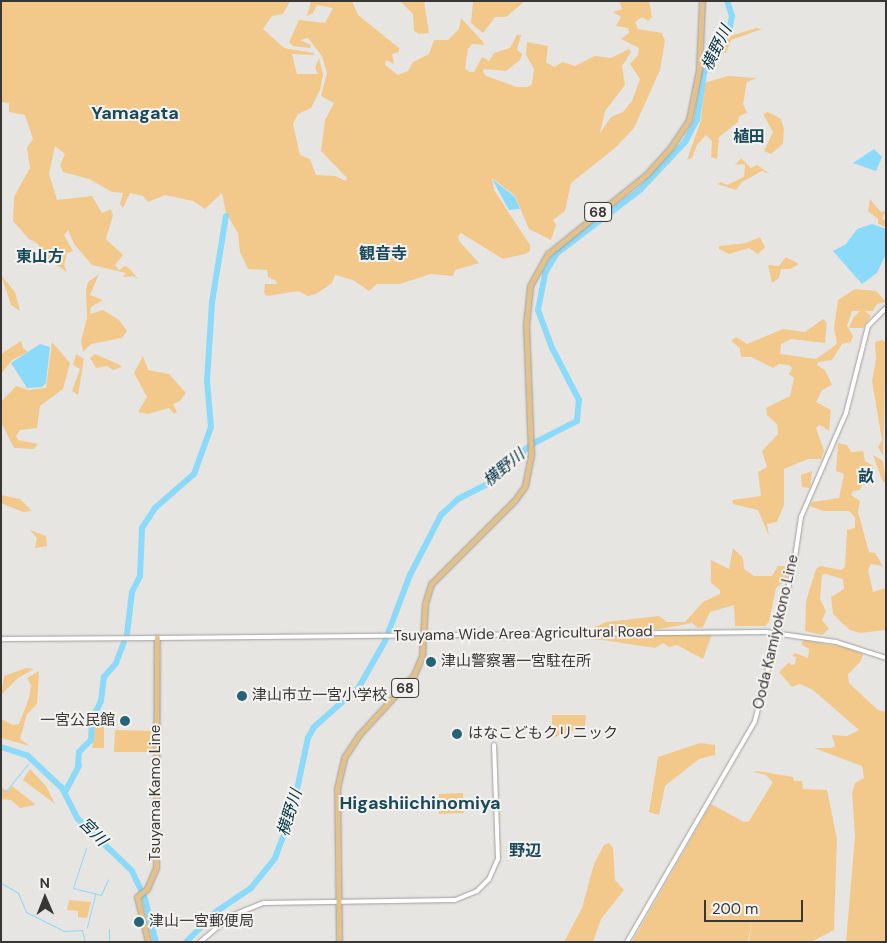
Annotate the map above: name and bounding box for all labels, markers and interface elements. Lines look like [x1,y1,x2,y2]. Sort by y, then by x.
water label: 横野川 [698,22,736,74]
district label: Yamagata [91,102,179,124]
district label: 植田 [733,127,765,147]
road number: 68 [583,200,613,223]
district label: 観音寺 [359,244,407,264]
district label: 東山方 [16,247,64,267]
water label: 横野川 [479,445,529,491]
district label: 畝 [858,467,874,487]
street label: Ooda Kamiyokono Line [749,553,803,711]
street label: Tsuyama Wide Area Agricultural Road [393,623,653,645]
place label: 津山警察署一宮駐在所 [441,653,591,671]
marker: 津山警察署一宮駐在所 [425,656,437,668]
road number: 68 [390,676,420,700]
place label: 津山市立一宮小学校 [252,687,387,705]
marker: 津山市立一宮小学校 [236,690,248,702]
place label: 一宮公民館 [40,712,115,730]
marker: 一宮公民館 [119,715,131,727]
street label: Tsuyama Kamo Line [147,725,165,861]
place label: はなこどもクリニック [468,725,618,743]
marker: はなこどもクリニック [450,727,464,741]
water label: 横野川 [274,787,306,839]
district label: Higashiichinomiya [339,792,501,814]
water label: 宮川 [75,814,111,850]
district label: 野辺 [509,841,541,861]
north arrow [20,873,70,923]
text: N [39,874,50,892]
scale bar [707,890,806,922]
text: 200 m [712,899,758,919]
place label: 津山一宮郵便局 [149,913,254,931]
marker: 津山一宮郵便局 [133,916,145,928]

